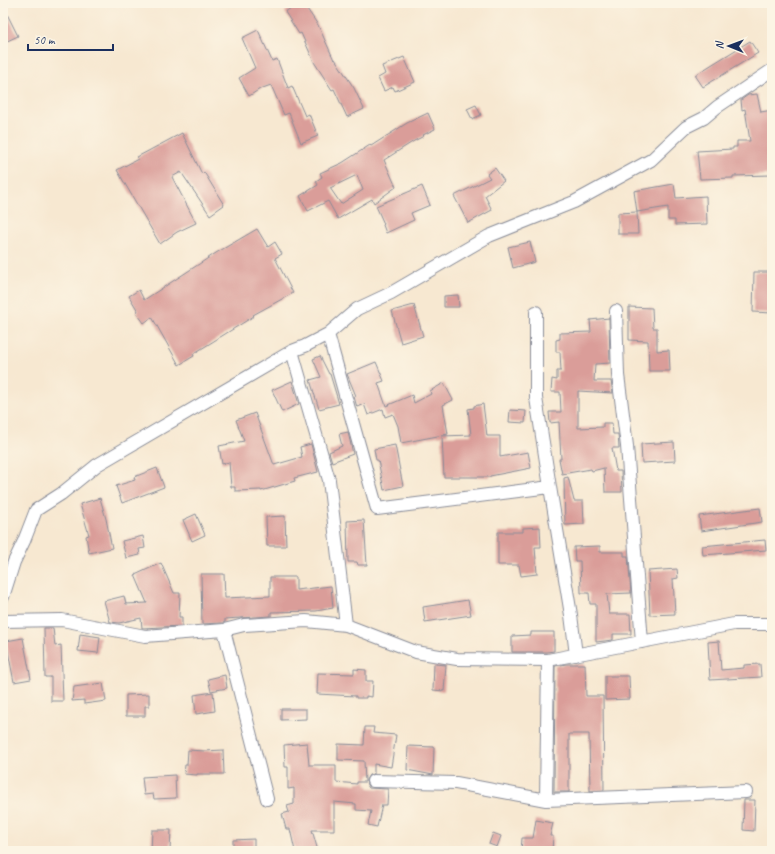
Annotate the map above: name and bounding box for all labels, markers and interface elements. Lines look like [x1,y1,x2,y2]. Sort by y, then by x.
scale bar [28,26,113,52]
north arrow [709,26,749,66]
text: 50 m [34,32,56,48]
text: N [712,40,726,49]

